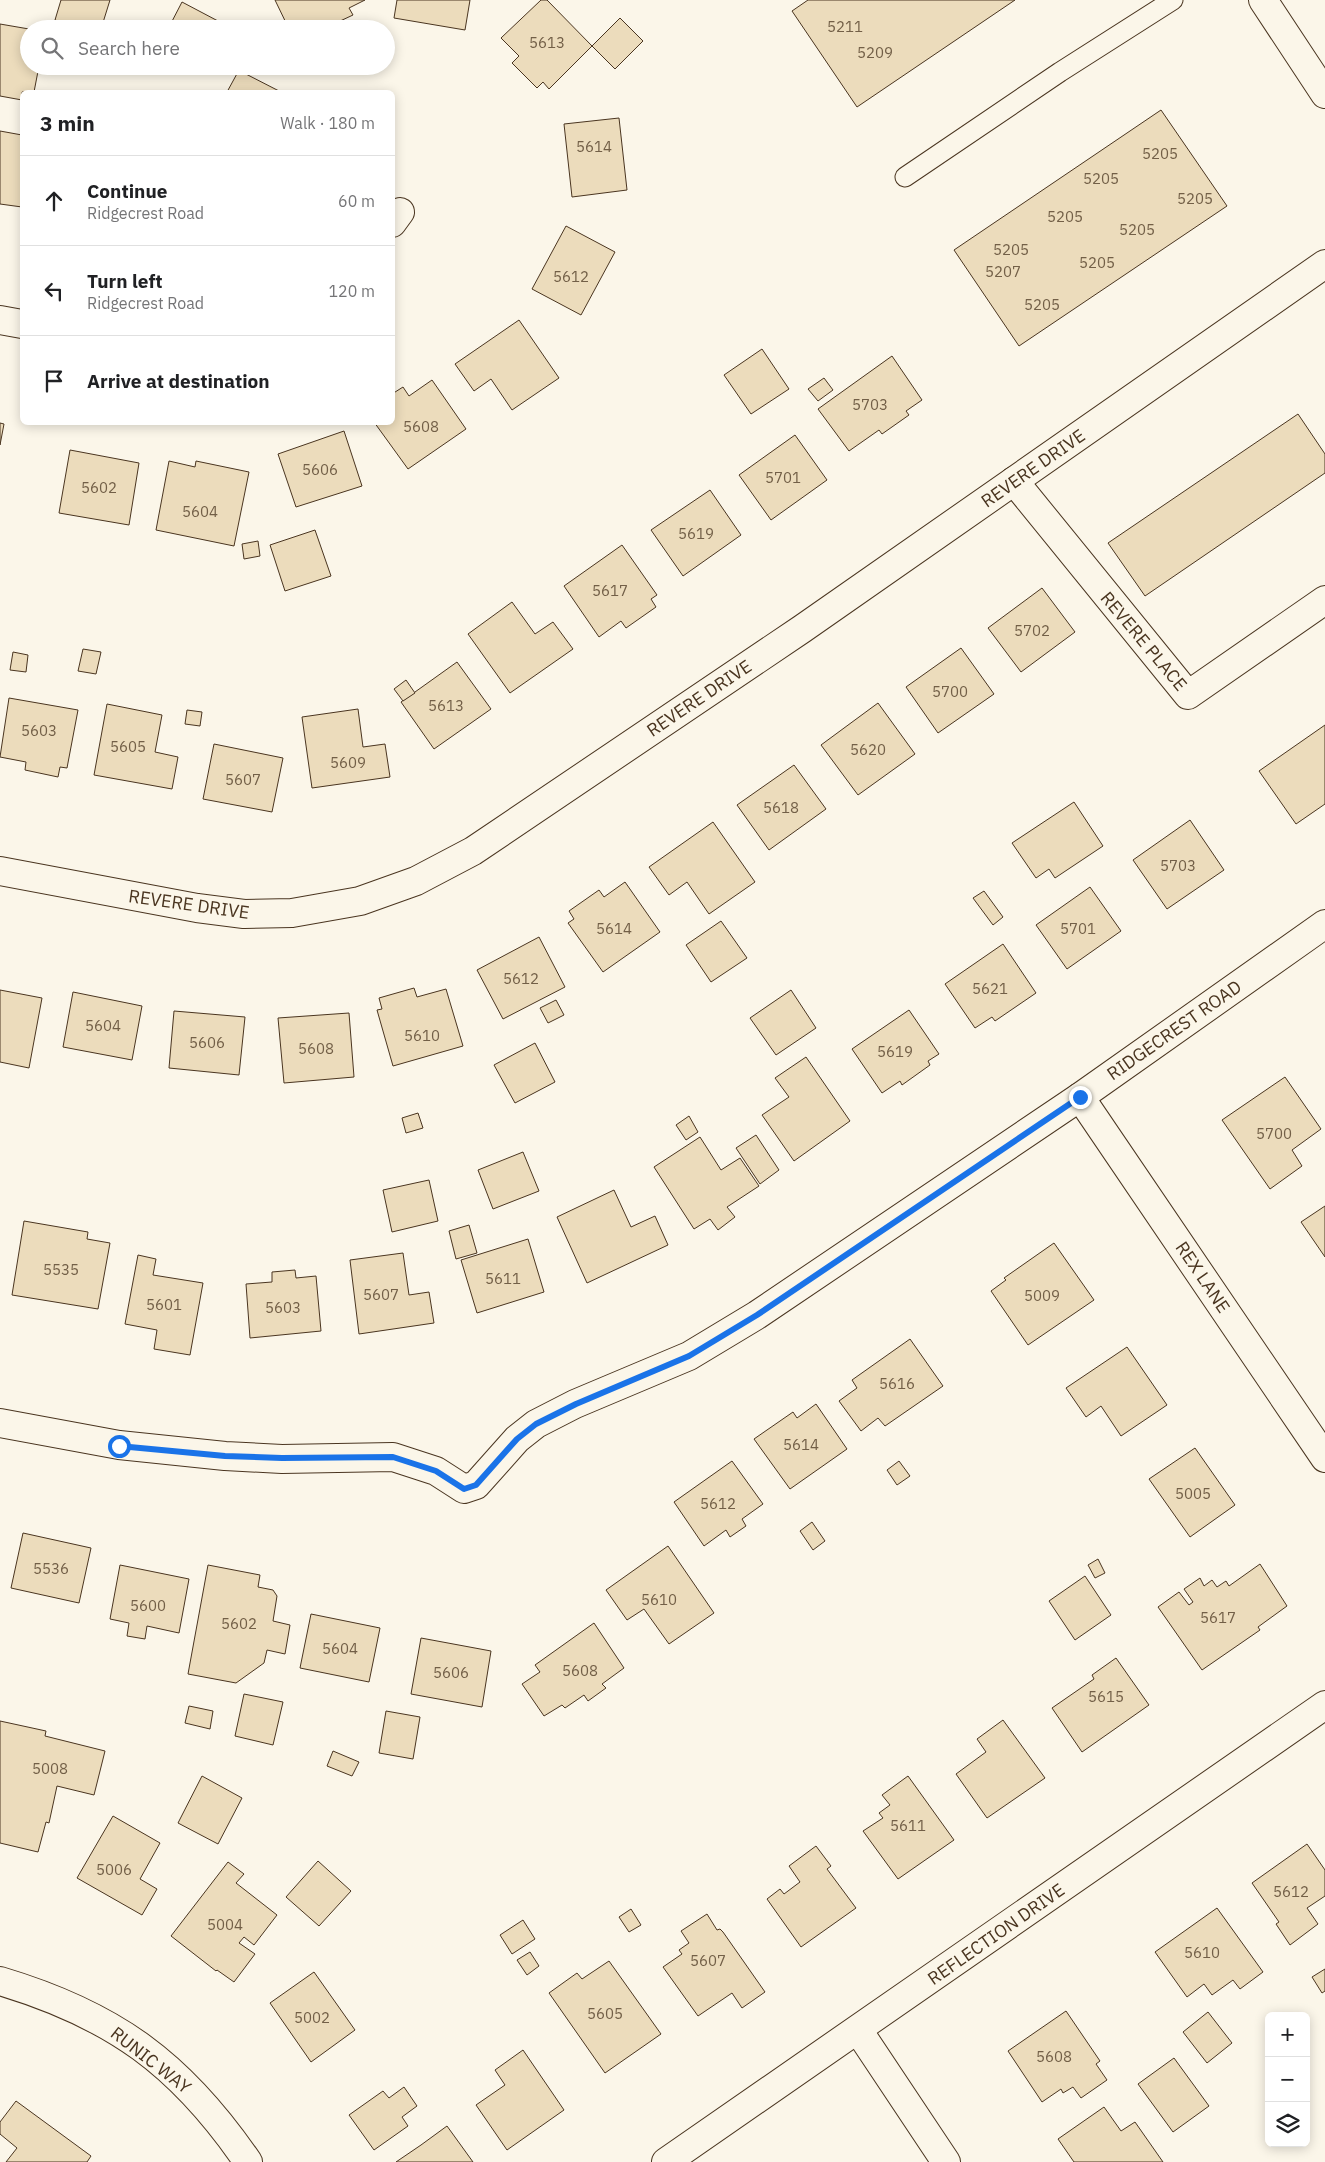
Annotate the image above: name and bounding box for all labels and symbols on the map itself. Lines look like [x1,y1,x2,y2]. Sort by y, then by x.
house number: 5211 [827,17,863,36]
house number: 5613 [529,33,565,52]
house number: 5209 [857,43,893,62]
house number: 5614 [576,137,612,156]
house number: 5205 [1142,144,1178,163]
house number: 5205 [1083,169,1119,188]
house number: 5205 [1177,189,1213,208]
house number: 5205 [1047,207,1083,226]
house number: 5205 [1119,220,1155,239]
house number: 5205 [993,240,1029,259]
house number: 5205 [1079,253,1115,272]
house number: 5207 [985,262,1021,281]
house number: 5612 [553,267,589,286]
house number: 5205 [1024,295,1060,314]
house number: 5703 [852,395,888,414]
house number: 5608 [403,417,439,436]
street label: REVERE DRIVE [977,424,1089,512]
house number: 5606 [302,460,338,479]
house number: 5701 [765,468,801,487]
house number: 5602 [81,478,117,497]
house number: 5604 [182,502,218,521]
house number: 5619 [678,524,714,543]
house number: 5617 [592,581,628,600]
street label: REVERE PLACE [1096,587,1192,695]
house number: 5702 [1014,621,1050,640]
street label: REVERE DRIVE [642,654,756,742]
house number: 5700 [932,682,968,701]
house number: 5613 [428,696,464,715]
house number: 5603 [21,721,57,740]
house number: 5605 [110,737,146,756]
house number: 5620 [850,740,886,759]
house number: 5609 [330,753,366,772]
house number: 5607 [225,770,261,789]
house number: 5618 [763,798,799,817]
house number: 5703 [1160,856,1196,875]
street label: REVERE DRIVE [127,884,251,924]
house number: 5614 [596,919,632,938]
house number: 5701 [1060,919,1096,938]
house number: 5612 [503,969,539,988]
street label: RIDGECREST ROAD [1102,975,1246,1085]
house number: 5621 [972,979,1008,998]
house number: 5604 [85,1016,121,1035]
house number: 5610 [404,1026,440,1045]
house number: 5606 [189,1033,225,1052]
house number: 5608 [298,1039,334,1058]
house number: 5619 [877,1042,913,1061]
route end [1069,1086,1092,1109]
house number: 5700 [1256,1124,1292,1143]
street label: REX LANE [1171,1237,1235,1317]
house number: 5535 [43,1260,79,1279]
house number: 5611 [485,1269,521,1288]
house number: 5607 [363,1285,399,1304]
house number: 5009 [1024,1286,1060,1305]
house number: 5601 [146,1295,182,1314]
house number: 5603 [265,1298,301,1317]
house number: 5616 [879,1374,915,1393]
route start [108,1435,131,1458]
house number: 5614 [783,1435,819,1454]
house number: 5005 [1175,1484,1211,1503]
house number: 5612 [700,1494,736,1513]
house number: 5536 [33,1559,69,1578]
house number: 5610 [641,1590,677,1609]
house number: 5600 [130,1596,166,1615]
house number: 5617 [1200,1608,1236,1627]
house number: 5602 [221,1614,257,1633]
house number: 5604 [322,1639,358,1658]
house number: 5608 [562,1661,598,1680]
house number: 5606 [433,1663,469,1682]
house number: 5615 [1088,1687,1124,1706]
house number: 5008 [32,1759,68,1778]
house number: 5611 [890,1816,926,1835]
house number: 5006 [96,1860,132,1879]
street label: REFLECTION DRIVE [923,1878,1069,1990]
house number: 5612 [1273,1882,1309,1901]
house number: 5004 [207,1915,243,1934]
house number: 5610 [1184,1943,1220,1962]
house number: 5607 [690,1951,726,1970]
house number: 5605 [587,2004,623,2023]
house number: 5002 [294,2008,330,2027]
street label: RUNIC WAY [106,2021,196,2099]
house number: 5608 [1036,2047,1072,2066]

